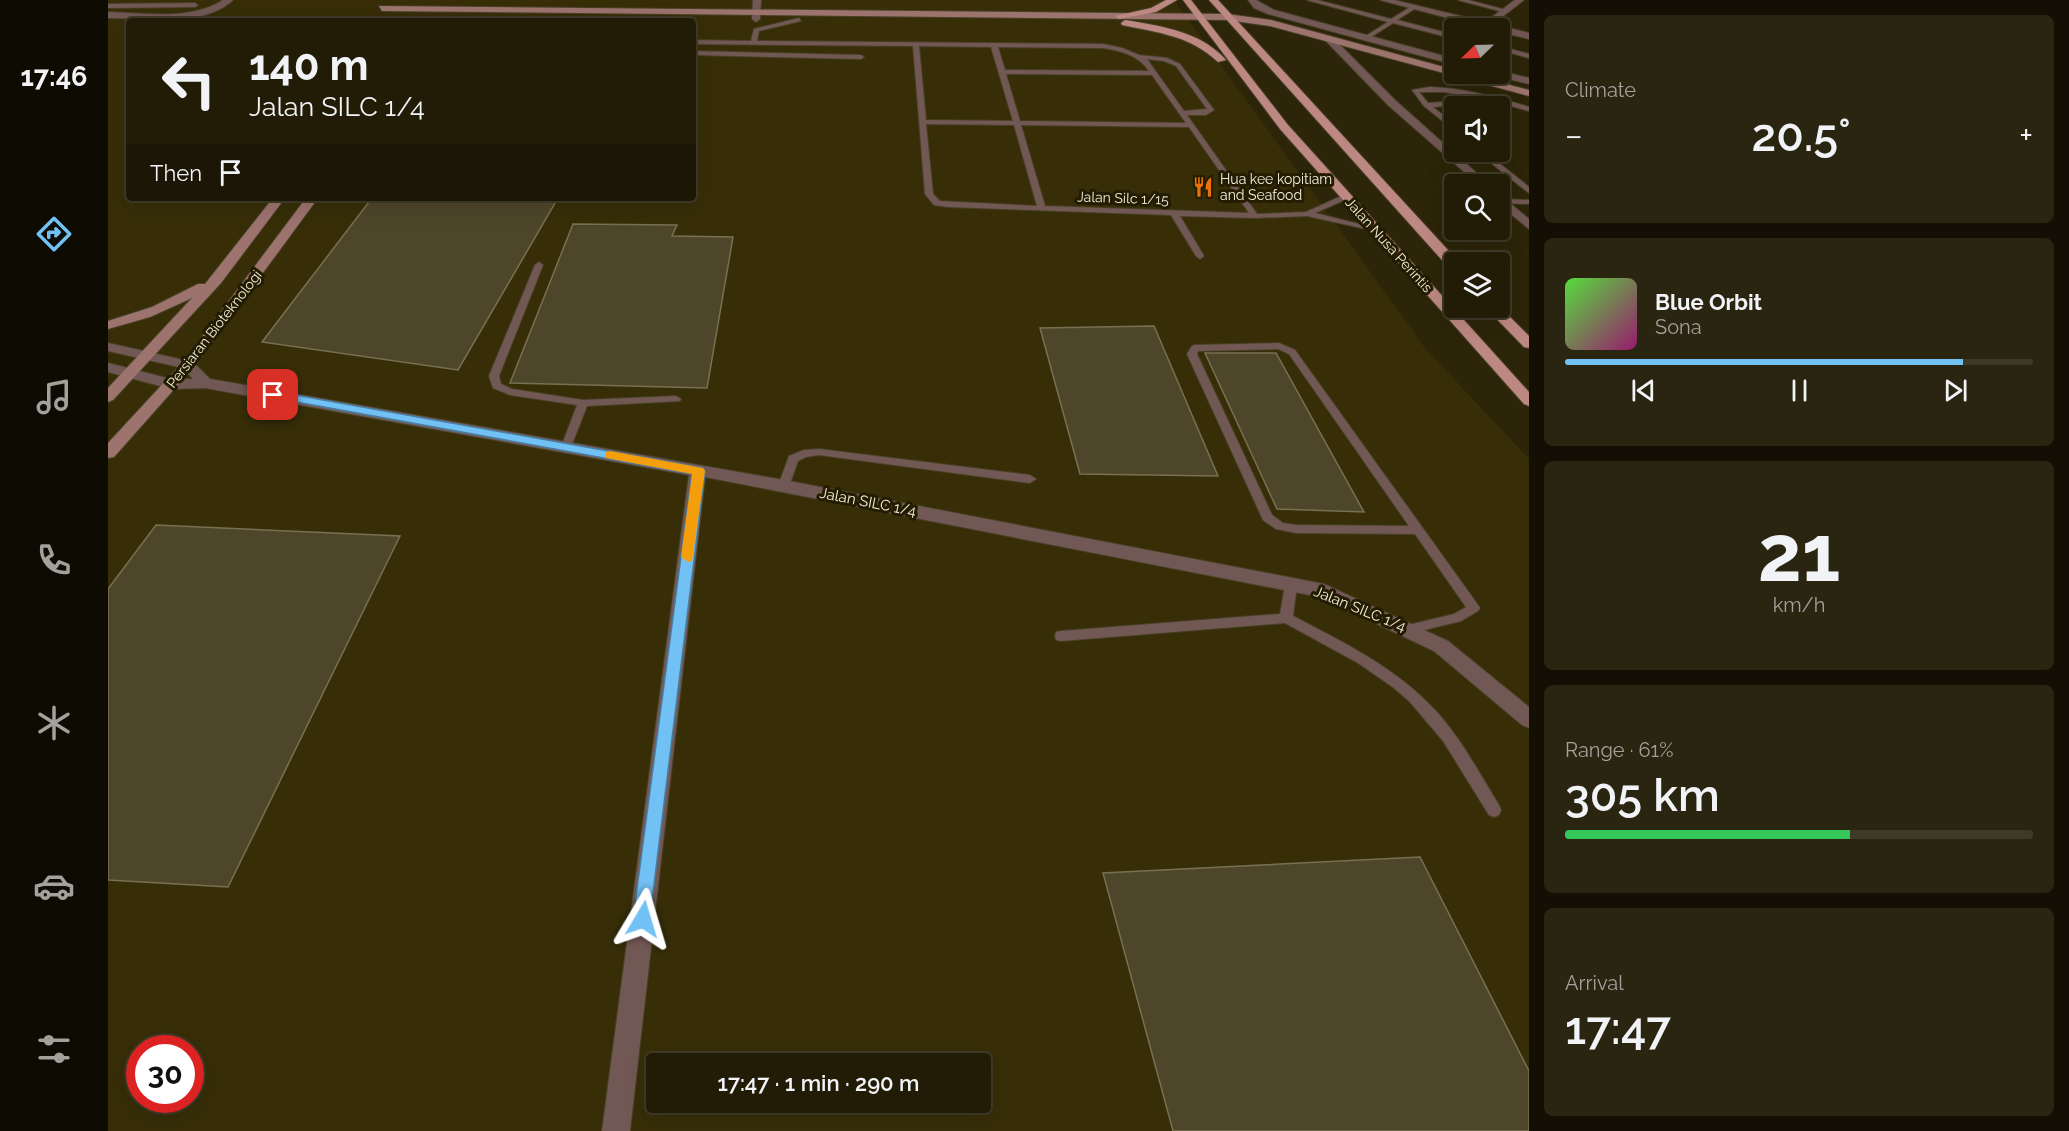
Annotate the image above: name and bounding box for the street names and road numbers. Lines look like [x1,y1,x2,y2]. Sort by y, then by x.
street label: Jalan Silc 1/15 [1077,188,1170,208]
street label: Jalan Nusa Perintis [1342,194,1436,296]
street label: Persiaran Bioteknologi [163,267,265,391]
street label: Jalan SILC 1/4 [818,484,918,520]
street label: Jalan SILC 1/4 [1311,582,1409,636]

